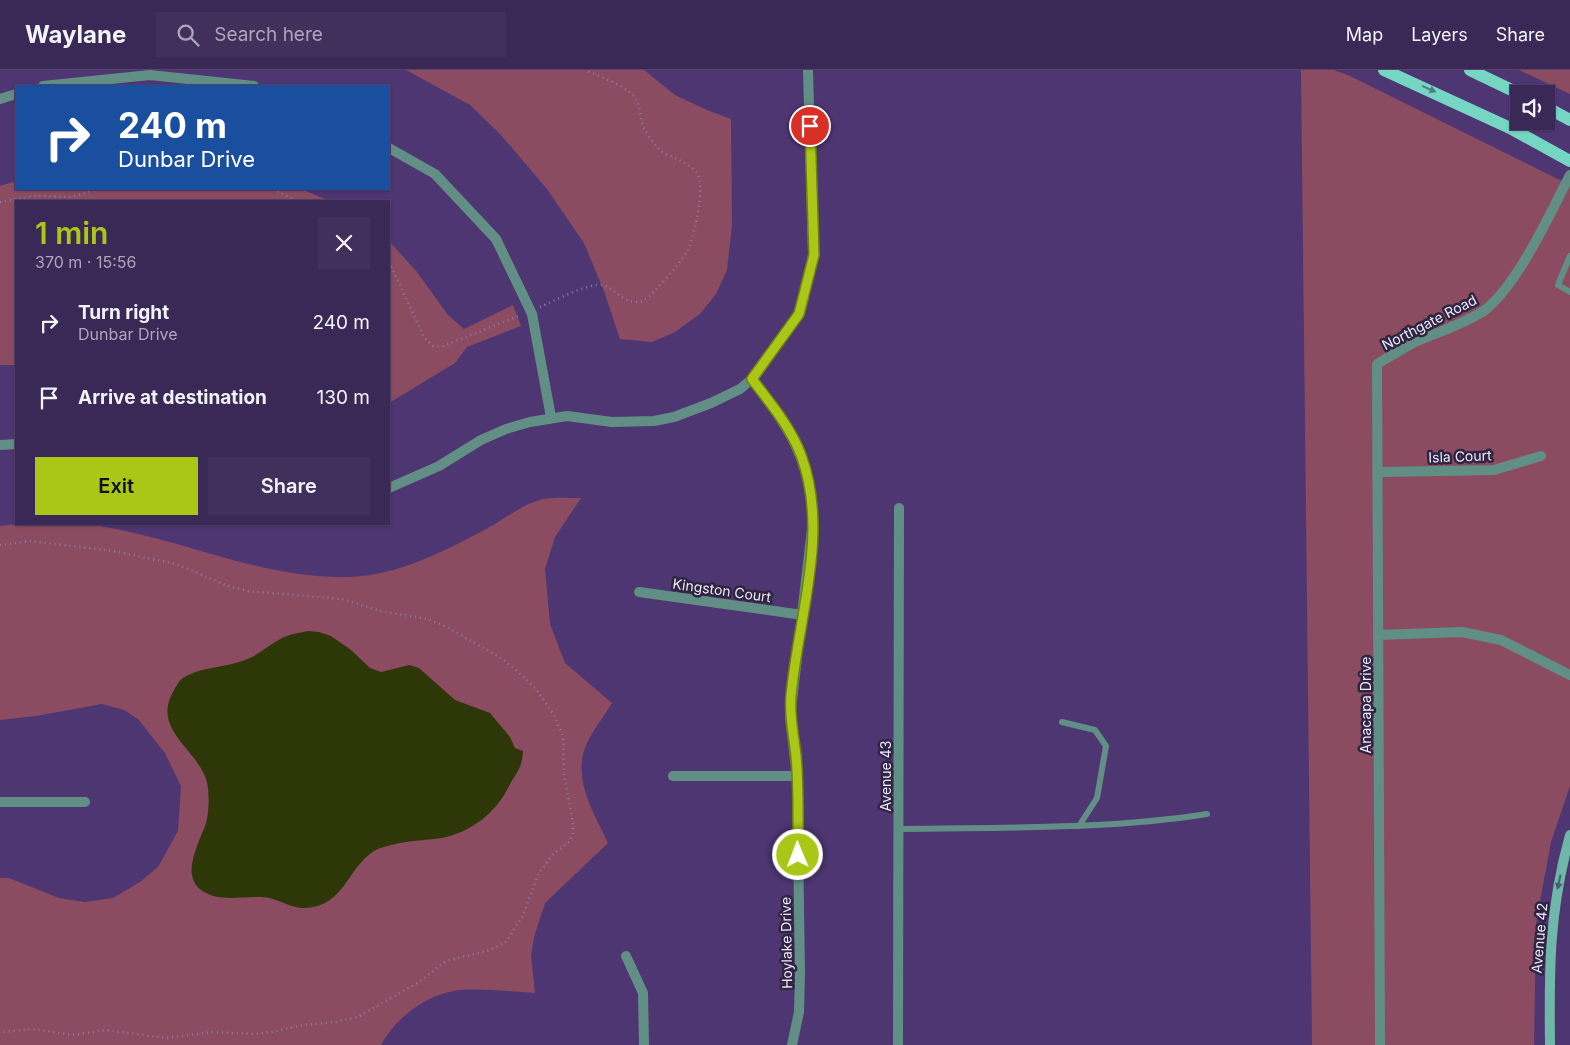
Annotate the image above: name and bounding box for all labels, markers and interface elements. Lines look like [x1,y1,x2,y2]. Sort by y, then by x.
search box [156,12,506,57]
text: Waylane [25,20,126,49]
icon: search [174,21,202,49]
text: Search here [214,23,323,46]
text: Map [1346,24,1383,45]
text: Layers [1411,24,1468,45]
text: Share [1496,24,1545,45]
map controls [1510,85,1555,130]
button: sound [1510,85,1555,130]
one-way arrow [1422,86,1436,94]
text: 240 m [118,104,227,146]
icon: right [35,105,100,170]
pin [789,105,831,147]
icon: arrive [796,112,824,140]
text: Dunbar Drive [118,146,255,172]
text: 1 min [35,215,108,251]
button: close [318,217,370,269]
text: 370 m · 15:56 [35,252,136,272]
street label: Northgate Road [1379,291,1479,353]
text: Turn right [78,301,169,324]
icon: right [35,309,63,337]
text: 240 m [312,311,370,334]
text: Dunbar Drive [78,324,178,344]
icon: arrive [35,384,63,412]
text: Arrive at destination [78,386,267,409]
text: 130 m [317,386,370,409]
street label: Isla Court [1428,446,1492,466]
button: Exit [35,457,198,515]
button: Share [208,457,370,515]
street label: Kingston Court [672,575,773,605]
street label: Anacapa Drive [1357,656,1374,754]
street label: Avenue 43 [877,741,894,811]
position arrow [771,828,823,880]
one-way arrow [1554,875,1562,891]
street label: Hoylake Drive [777,897,795,989]
street label: Avenue 42 [1527,902,1551,974]

